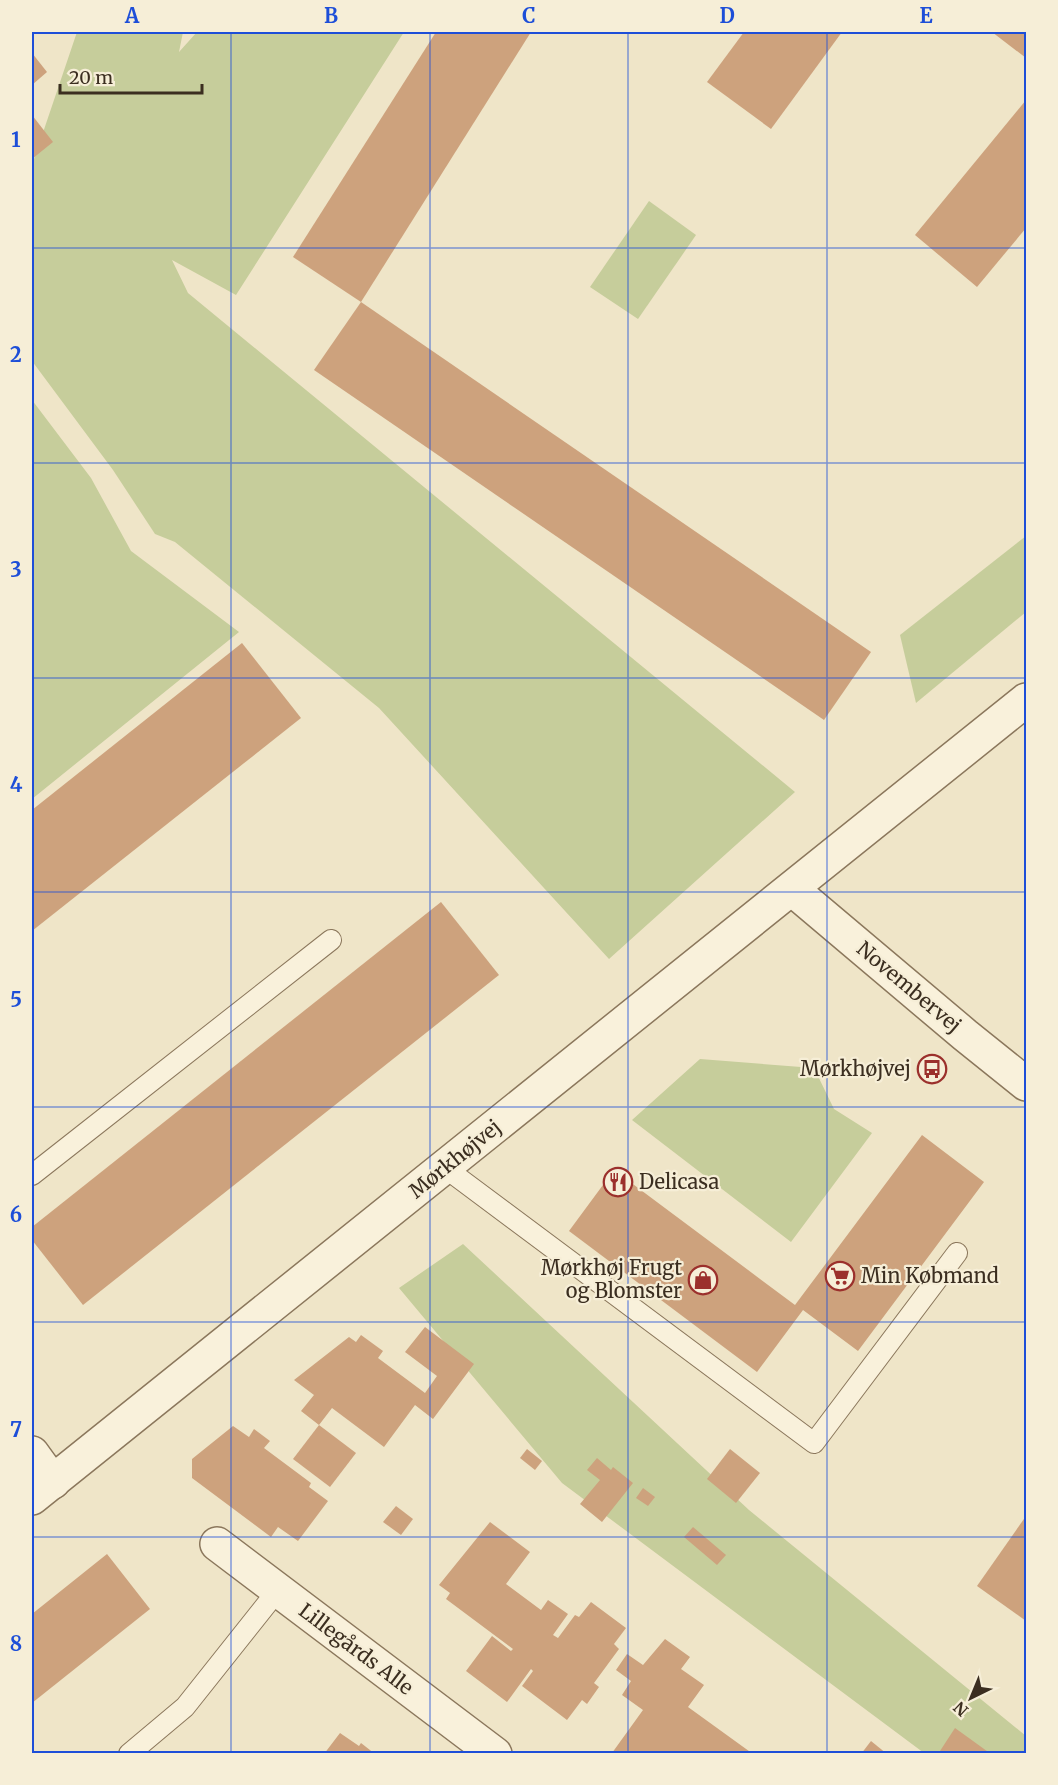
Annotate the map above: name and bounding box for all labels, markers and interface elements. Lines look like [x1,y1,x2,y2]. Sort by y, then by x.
text: A [124,3,140,28]
text: B [324,3,338,28]
text: C [522,3,536,28]
text: D [719,3,735,28]
text: E [919,3,933,28]
scale bar [60,57,202,95]
text: 20 m [69,66,113,89]
text: 1 [11,127,21,152]
text: 2 [10,342,22,367]
text: 3 [10,557,22,582]
text: 4 [10,772,23,797]
street label: Novembervej [852,936,967,1037]
text: 5 [10,987,22,1012]
bus stop icon: Mørkhøjvej [916,1053,948,1085]
place label: Mørkhøjvej [800,1056,911,1081]
street label: Mørkhøjvej [404,1114,506,1203]
restaurant icon: Delicasa [602,1166,634,1198]
place label: Delicasa [639,1169,719,1194]
text: 6 [10,1202,22,1227]
place label: Mørkhøj Frugt og Blomster [541,1255,682,1303]
supermarket icon: Min Købmand [824,1260,856,1292]
place label: Min Købmand [861,1263,999,1288]
shop icon: Mørkhøj Frugt og Blomster [687,1264,719,1296]
text: 7 [10,1417,22,1442]
street label: Lillegårds Alle [294,1597,418,1700]
text: 8 [10,1631,22,1656]
north arrow [941,1668,1001,1728]
text: N [949,1697,972,1721]

